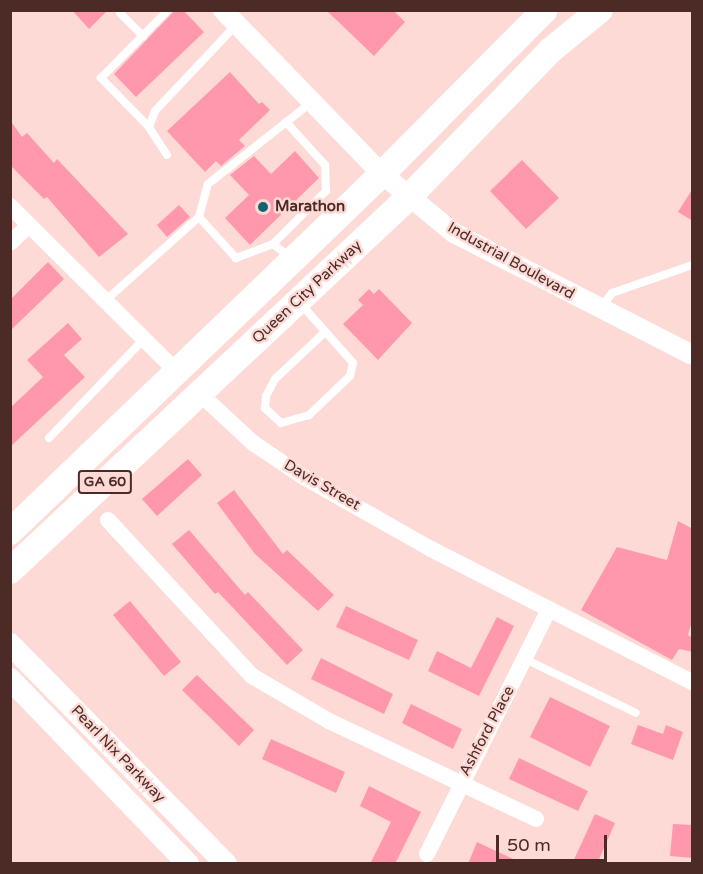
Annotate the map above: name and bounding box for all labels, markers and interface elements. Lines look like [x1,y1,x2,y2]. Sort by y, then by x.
place label: Marathon [275,198,345,216]
marker: Marathon [256,200,270,214]
street label: Industrial Boulevard [444,219,578,303]
street label: Queen City Parkway [249,237,365,347]
street label: Davis Street [281,456,363,514]
road number: GA 60 [76,471,134,493]
street label: Ashford Place [456,683,518,779]
street label: Pearl Nix Parkway [67,702,169,806]
scale bar [499,823,610,861]
text: 50 m [507,834,551,856]

